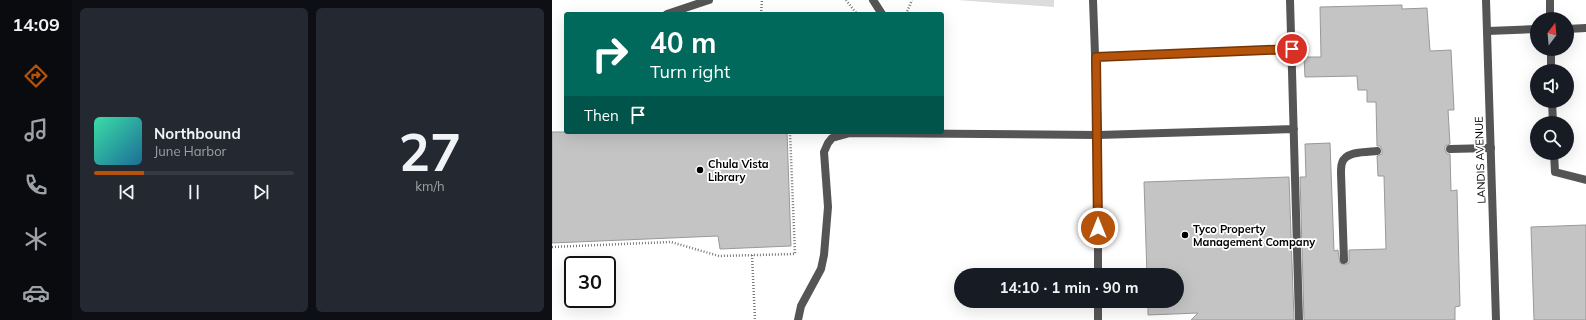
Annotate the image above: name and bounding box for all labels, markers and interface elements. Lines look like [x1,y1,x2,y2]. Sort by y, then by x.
north arrow [1530,12,1574,56]
map controls [1530,12,1574,160]
text: 14:09 [12,13,60,36]
text: 40 m [650,25,716,60]
icon: right [584,28,636,80]
pin [1275,32,1309,66]
icon: arrive [1281,38,1303,60]
text: Turn right [650,60,730,83]
icon: directions [22,62,50,90]
button: sound [1530,64,1574,108]
icon: arrive [627,104,649,126]
text: Then [584,106,619,125]
icon: music [22,116,50,144]
street label: LANDIS AVENUE [1471,116,1489,204]
button: search [1530,116,1574,160]
text: 27 [399,119,461,184]
text: Northbound [154,124,241,143]
text: June Harbor [154,143,226,159]
place label: Chula Vista Library [708,157,769,184]
marker: Chula Vista Library [695,165,705,175]
icon: phone [22,171,50,199]
text: km/h [415,178,445,194]
icon: previous [116,181,138,203]
icon: pause [183,181,205,203]
icon: next [250,181,272,203]
position arrow [1077,207,1119,249]
place label: Tyco Property Management Company [1193,222,1315,249]
icon: climate [22,225,50,253]
marker: Tyco Property Management Company [1180,230,1190,240]
speed limit sign: 30 [564,256,616,308]
text: 14:10 · 1 min · 90 m [1000,278,1138,297]
icon: car [22,279,50,307]

